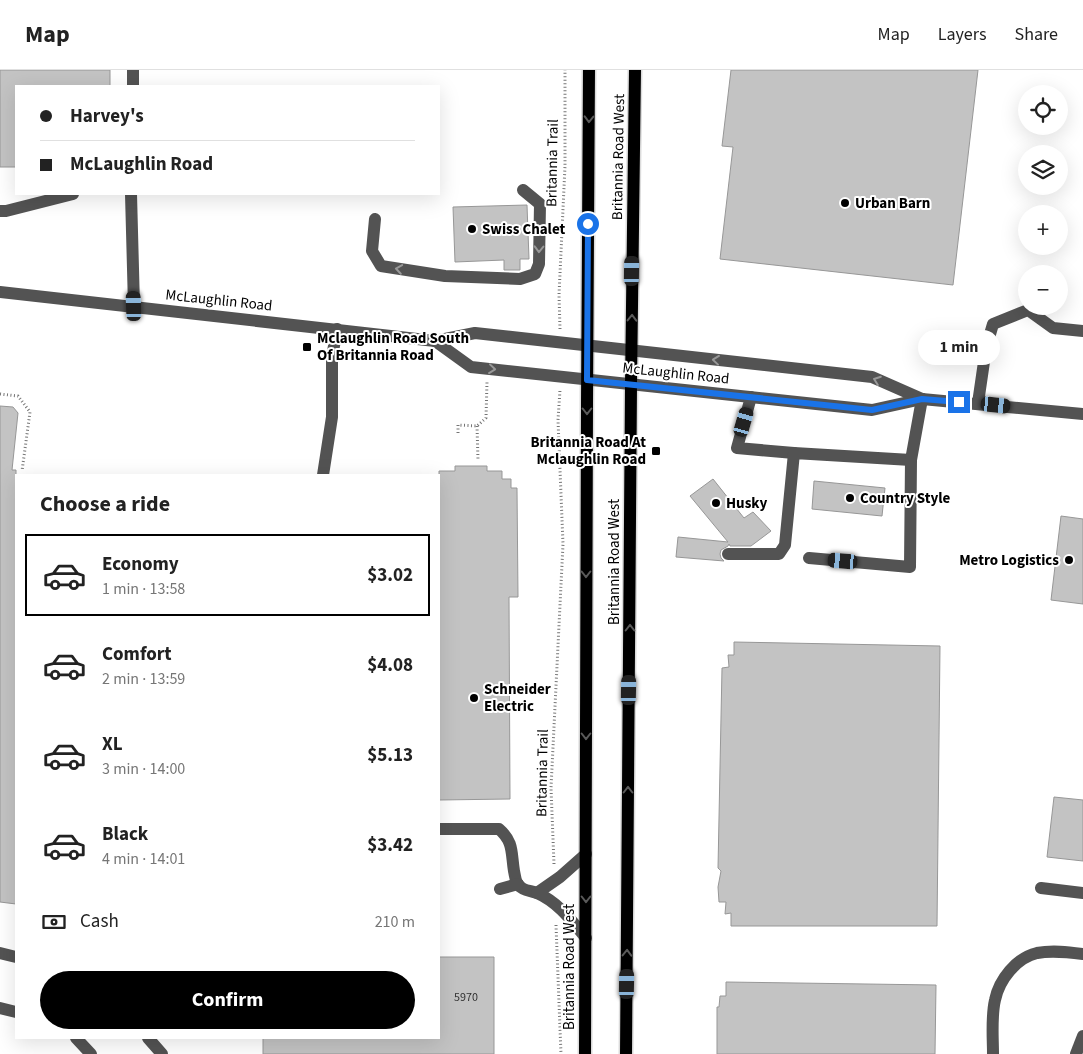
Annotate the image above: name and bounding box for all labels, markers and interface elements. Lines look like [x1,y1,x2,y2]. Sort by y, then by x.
text: Map [25,17,70,52]
text: Map [878,22,910,47]
text: Layers [938,22,987,47]
text: Share [1015,22,1058,47]
map controls [1018,85,1068,315]
button: locate [1018,85,1068,135]
street label: Britannia Road West [607,94,630,220]
text: Harvey's [70,103,144,130]
one-way arrow [584,115,594,123]
street label: Britannia Trail [541,119,564,207]
button: layers [1018,145,1068,195]
text: McLaughlin Road [70,151,213,178]
place label: Urban Barn [855,193,930,214]
marker: Urban Barn [839,197,851,209]
button: + [1018,205,1068,255]
route start [577,213,599,235]
place label: Swiss Chalet [482,219,566,240]
marker: Swiss Chalet [466,223,478,235]
one-way arrow [534,246,544,253]
car [624,256,639,286]
one-way arrow [395,264,403,275]
button: − [1018,265,1068,315]
street label: McLaughlin Road [164,284,273,317]
car [125,291,142,321]
one-way arrow [626,314,637,322]
place label: Mclaughlin Road South Of Britannia Road [317,328,469,366]
callout: 1 min [918,330,1000,364]
text: 1 min [940,336,978,358]
marker: Mclaughlin Road South Of Britannia Road [301,341,313,353]
one-way arrow [711,355,719,366]
street label: McLaughlin Road [621,357,730,390]
one-way arrow [489,363,497,374]
one-way arrow [873,376,882,386]
route end [948,391,970,413]
car [980,396,1011,414]
car [732,406,755,438]
one-way arrow [582,408,592,416]
place label: Britannia Road At Mclaughlin Road [530,432,646,470]
marker: Britannia Road At Mclaughlin Road [650,445,662,457]
text: Choose a ride [40,488,170,520]
place label: Country Style [860,488,951,509]
marker: Country Style [844,492,856,504]
place label: Husky [726,493,767,514]
marker: Husky [710,497,722,509]
street label: Britannia Road West [604,499,625,625]
place label: Metro Logistics [959,550,1059,571]
text: Economy [102,551,179,578]
car [827,552,858,570]
icon: car [42,553,87,598]
marker: Metro Logistics [1063,554,1075,566]
text: $3.02 [367,562,413,589]
one-way arrow [581,570,591,578]
text: 1 min · 13:58 [102,578,185,600]
one-way arrow [625,624,635,632]
text: Comfort [102,641,172,668]
icon: car [42,643,87,688]
text: $4.08 [367,652,413,679]
text: 2 min · 13:59 [102,668,185,690]
car [621,675,636,705]
place label: Schneider Electric [484,679,551,717]
marker: Schneider Electric [468,692,480,704]
street label: Britannia Trail [531,729,554,817]
text: XL [102,731,123,758]
icon: car [42,733,87,778]
one-way arrow [581,733,591,741]
text: $5.13 [367,742,413,769]
text: 3 min · 14:00 [102,758,185,780]
one-way arrow [623,786,634,794]
text: Black [102,821,148,848]
icon: car [42,823,87,868]
text: $3.42 [367,832,413,859]
text: 4 min · 14:01 [102,848,185,870]
one-way arrow [581,896,591,903]
street label: Britannia Road West [559,904,580,1030]
icon: cash [40,908,68,936]
text: Cash [80,908,119,935]
text: 210 m [375,911,415,933]
one-way arrow [622,949,632,956]
car [619,969,634,999]
button: Confirm [40,971,415,1029]
house number: 5970 [454,989,478,1006]

